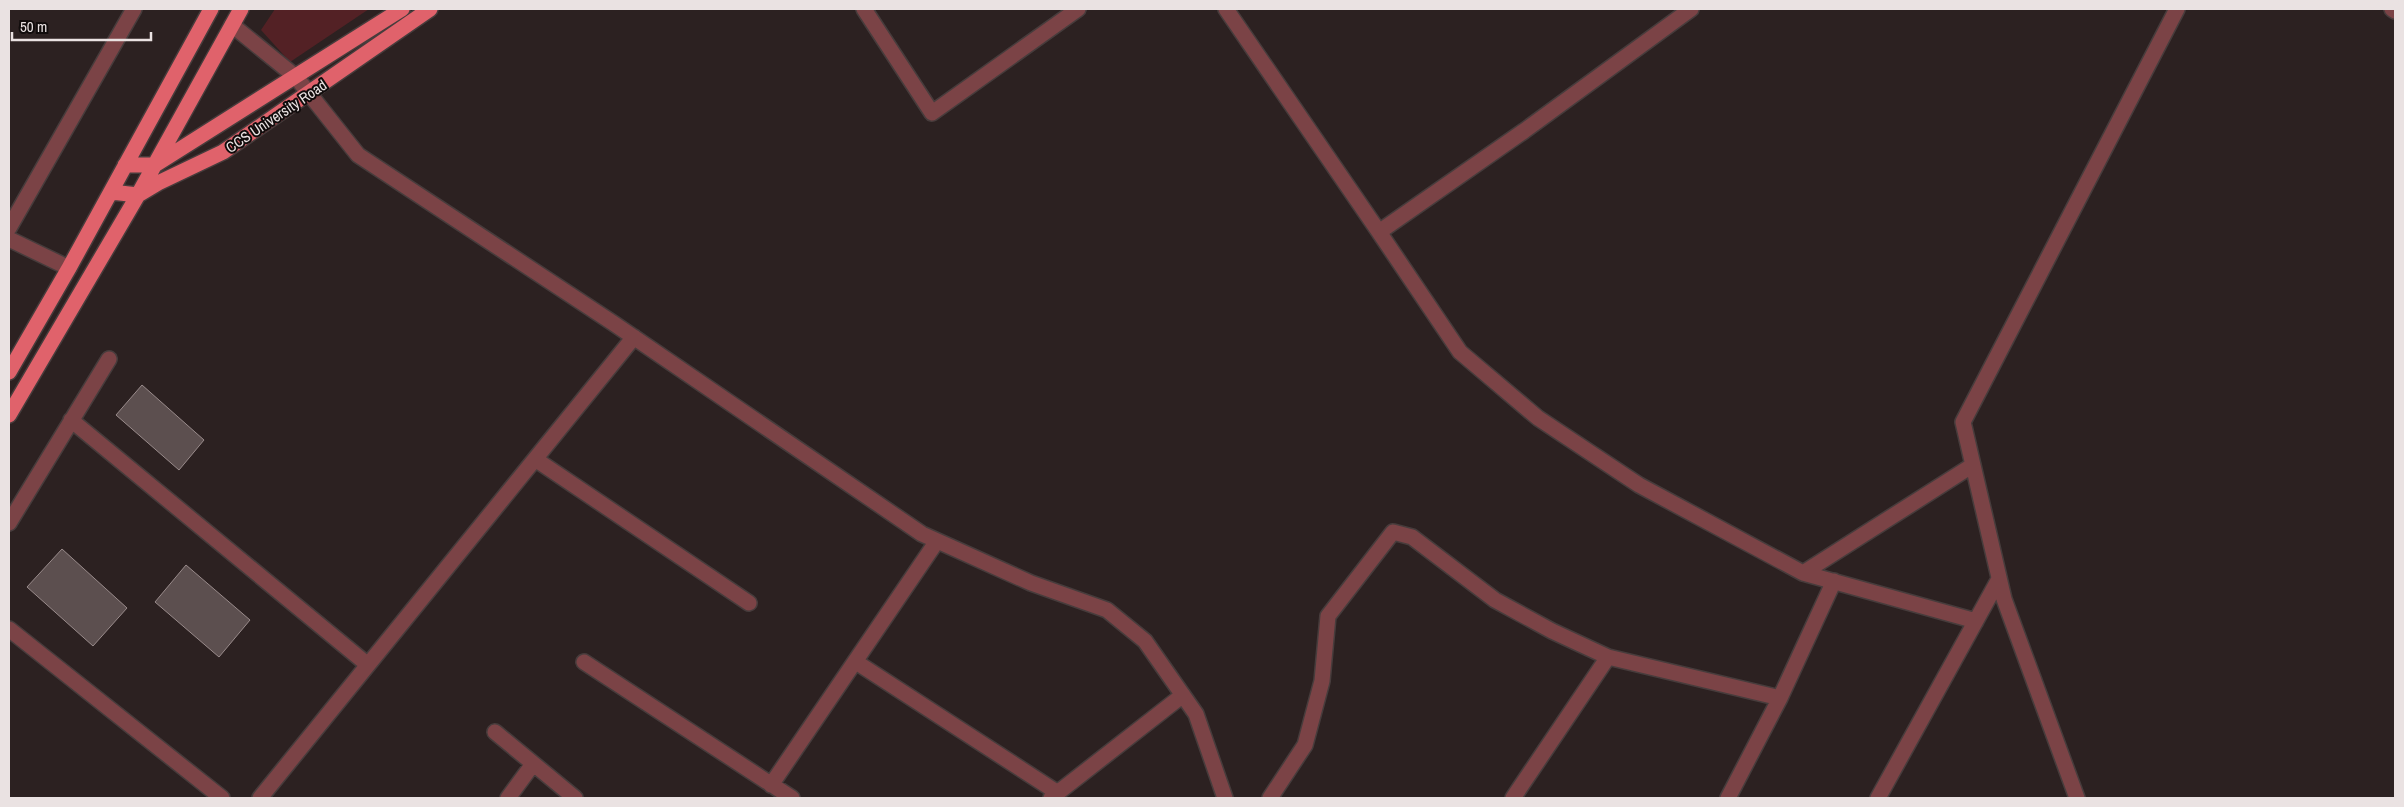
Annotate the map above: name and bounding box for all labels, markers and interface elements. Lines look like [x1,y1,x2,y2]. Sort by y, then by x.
scale bar [12,10,151,42]
text: 50 m [20,16,47,37]
street label: CCS University Road [221,74,331,158]

